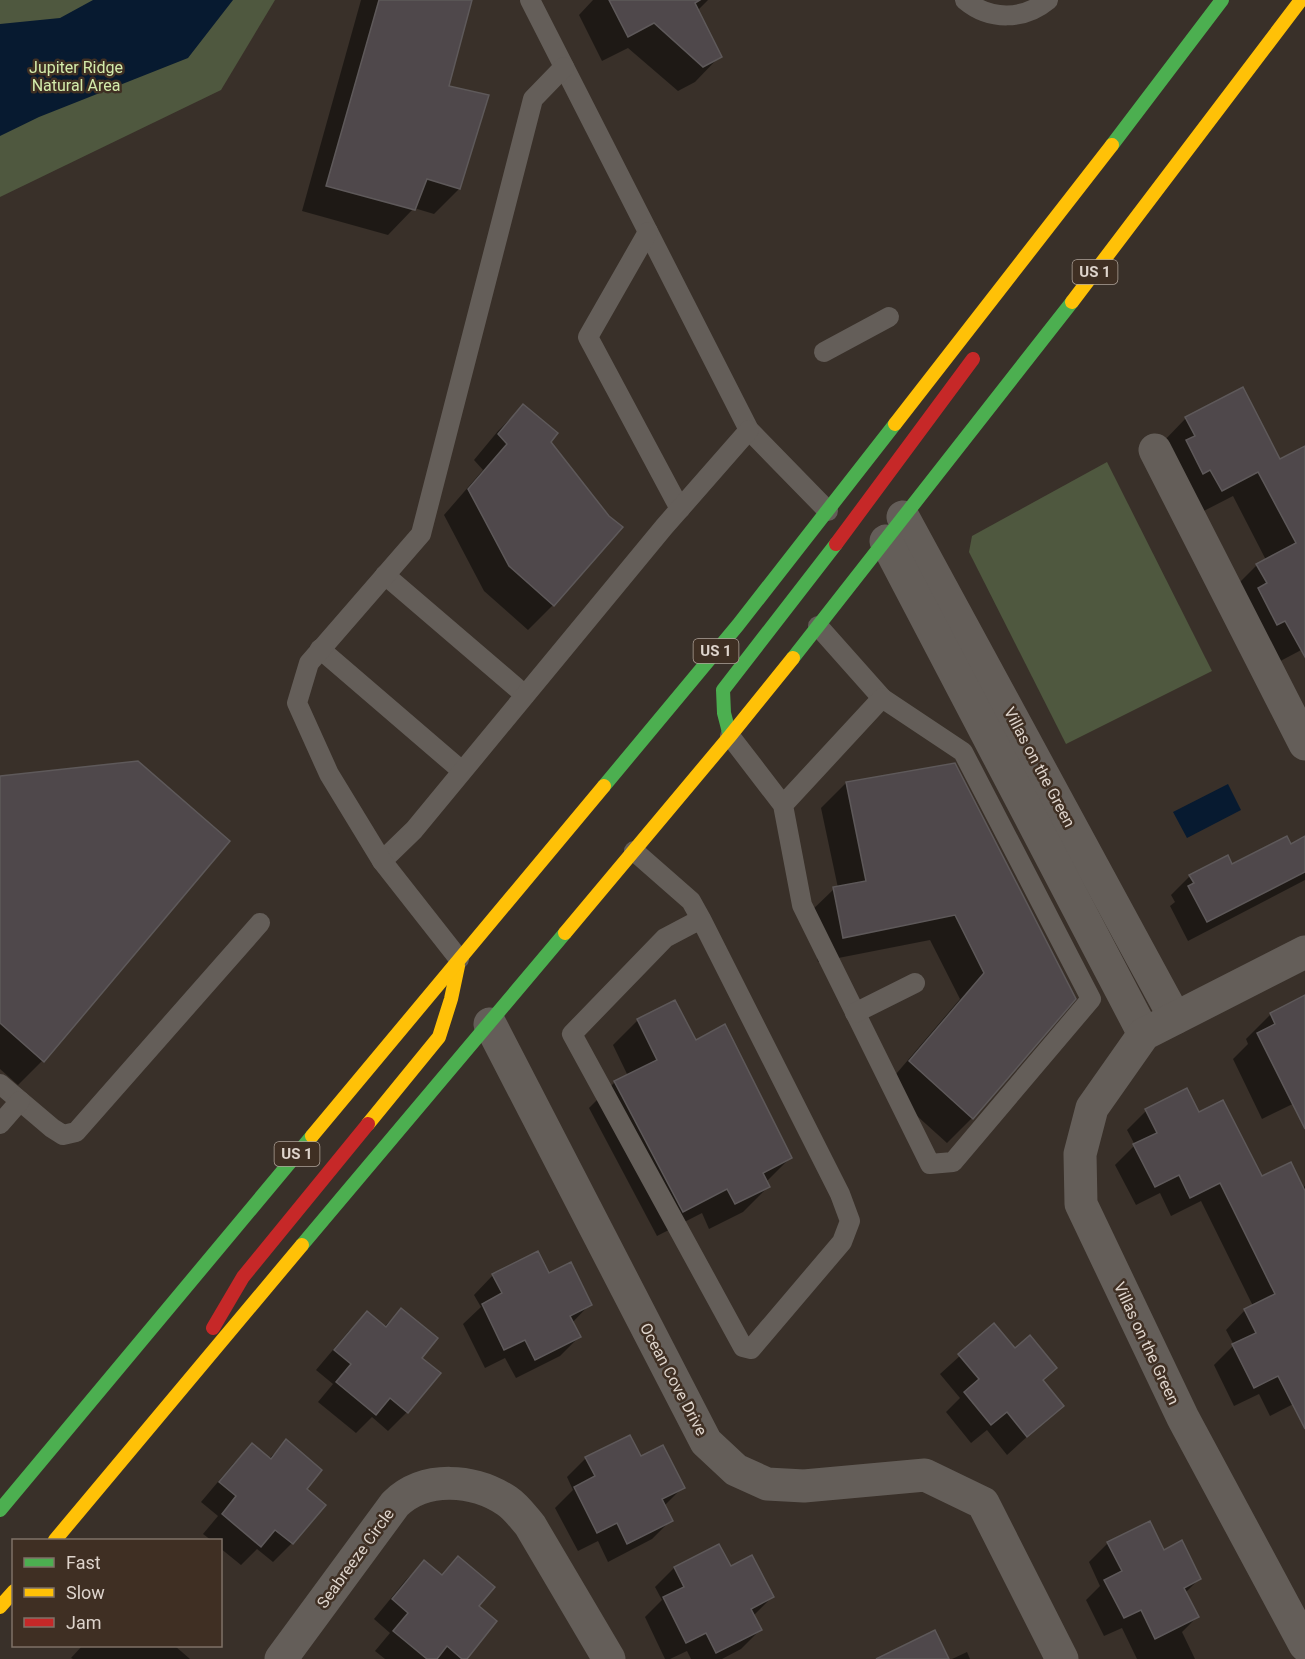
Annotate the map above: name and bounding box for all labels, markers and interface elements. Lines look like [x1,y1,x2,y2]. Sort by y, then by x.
park label: Jupiter Ridge Natural Area [29,58,123,95]
road number: US 1 [1072,260,1118,284]
road number: US 1 [694,639,738,663]
street label: Villas on the Green [1000,704,1079,831]
road number: US 1 [274,1142,320,1166]
street label: Villas on the Green [1110,1279,1183,1408]
street label: Ocean Cove Drive [636,1320,711,1439]
street label: Seabreeze Circle [313,1505,398,1612]
legend [12,1539,222,1647]
text: Fast [66,1552,101,1573]
text: Slow [66,1582,105,1603]
text: Jam [66,1612,102,1633]

